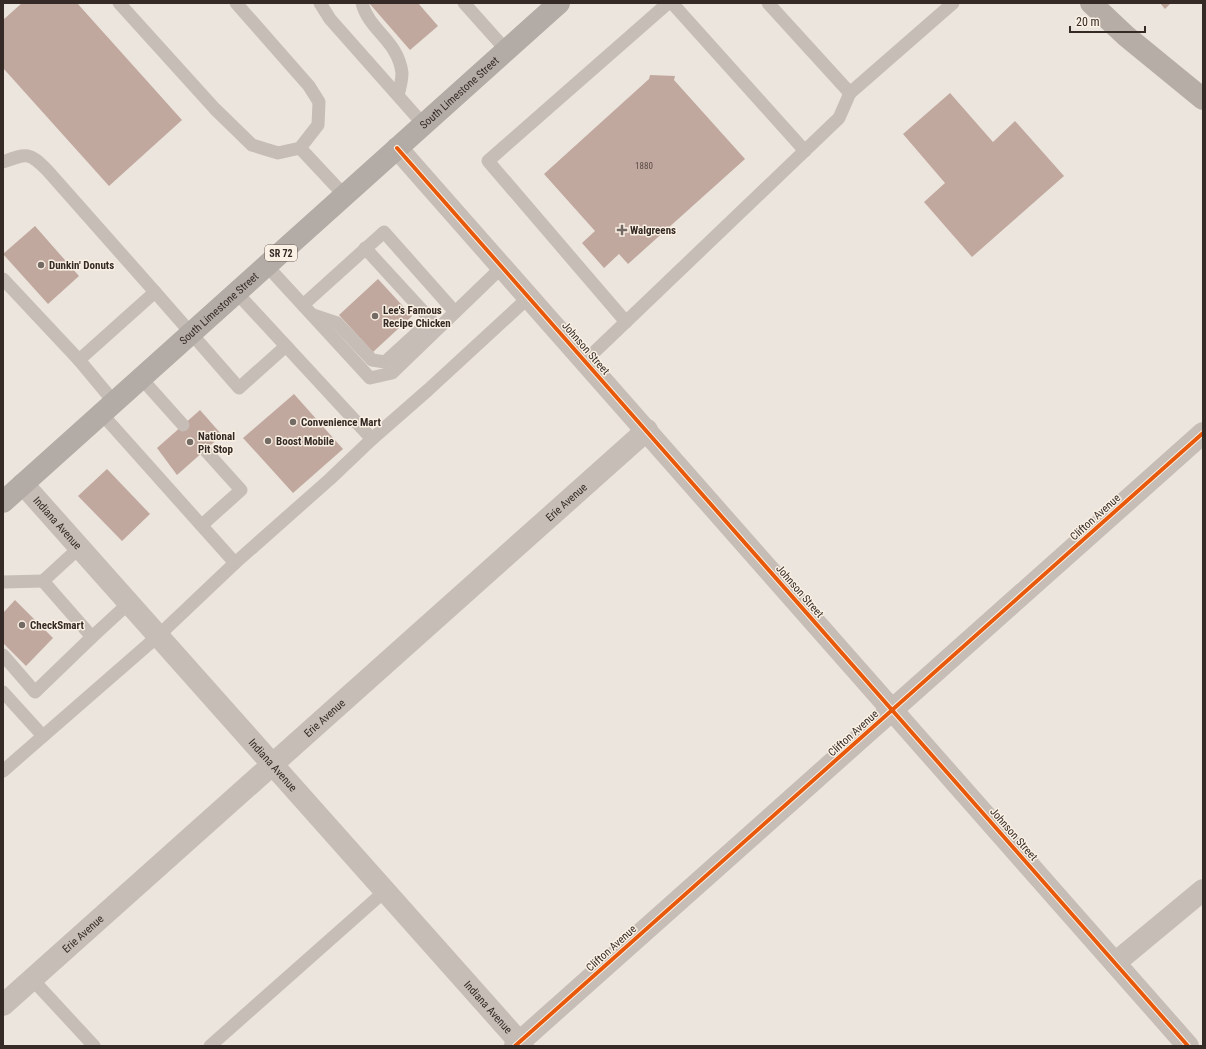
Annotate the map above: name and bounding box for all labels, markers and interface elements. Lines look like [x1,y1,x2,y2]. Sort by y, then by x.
scale bar [1070,8,1145,34]
text: 20 m [1076,15,1100,29]
street label: South Limestone Street [417,54,502,132]
house number: 1880 [635,161,653,171]
place label: Walgreens [630,224,676,237]
marker: Walgreens [617,225,627,235]
road number: SR 72 [265,245,297,261]
place label: Dunkin' Donuts [49,259,114,272]
marker: Dunkin' Donuts [36,260,46,270]
street label: South Limestone Street [177,270,261,347]
place label: Lee's Famous Recipe Chicken [383,304,451,330]
marker: Lee's Famous Recipe Chicken [370,311,380,321]
street label: Johnson Street [559,319,612,377]
place label: Convenience Mart [301,416,381,429]
marker: Convenience Mart [288,417,298,427]
place label: National Pit Stop [198,430,235,456]
place label: Boost Mobile [276,435,334,448]
marker: Boost Mobile [263,436,273,446]
marker: National Pit Stop [185,437,195,447]
street label: Erie Avenue [543,481,590,524]
street label: Clifton Avenue [1068,491,1123,543]
street label: Indiana Avenue [30,494,84,552]
street label: Johnson Street [773,562,826,620]
place label: CheckSmart [30,619,84,632]
marker: CheckSmart [17,620,27,630]
street label: Erie Avenue [302,697,348,740]
street label: Clifton Avenue [826,707,881,759]
street label: Indiana Avenue [246,736,299,794]
street label: Johnson Street [987,805,1040,863]
street label: Erie Avenue [60,912,106,956]
street label: Clifton Avenue [584,922,639,974]
street label: Indiana Avenue [461,978,515,1036]

